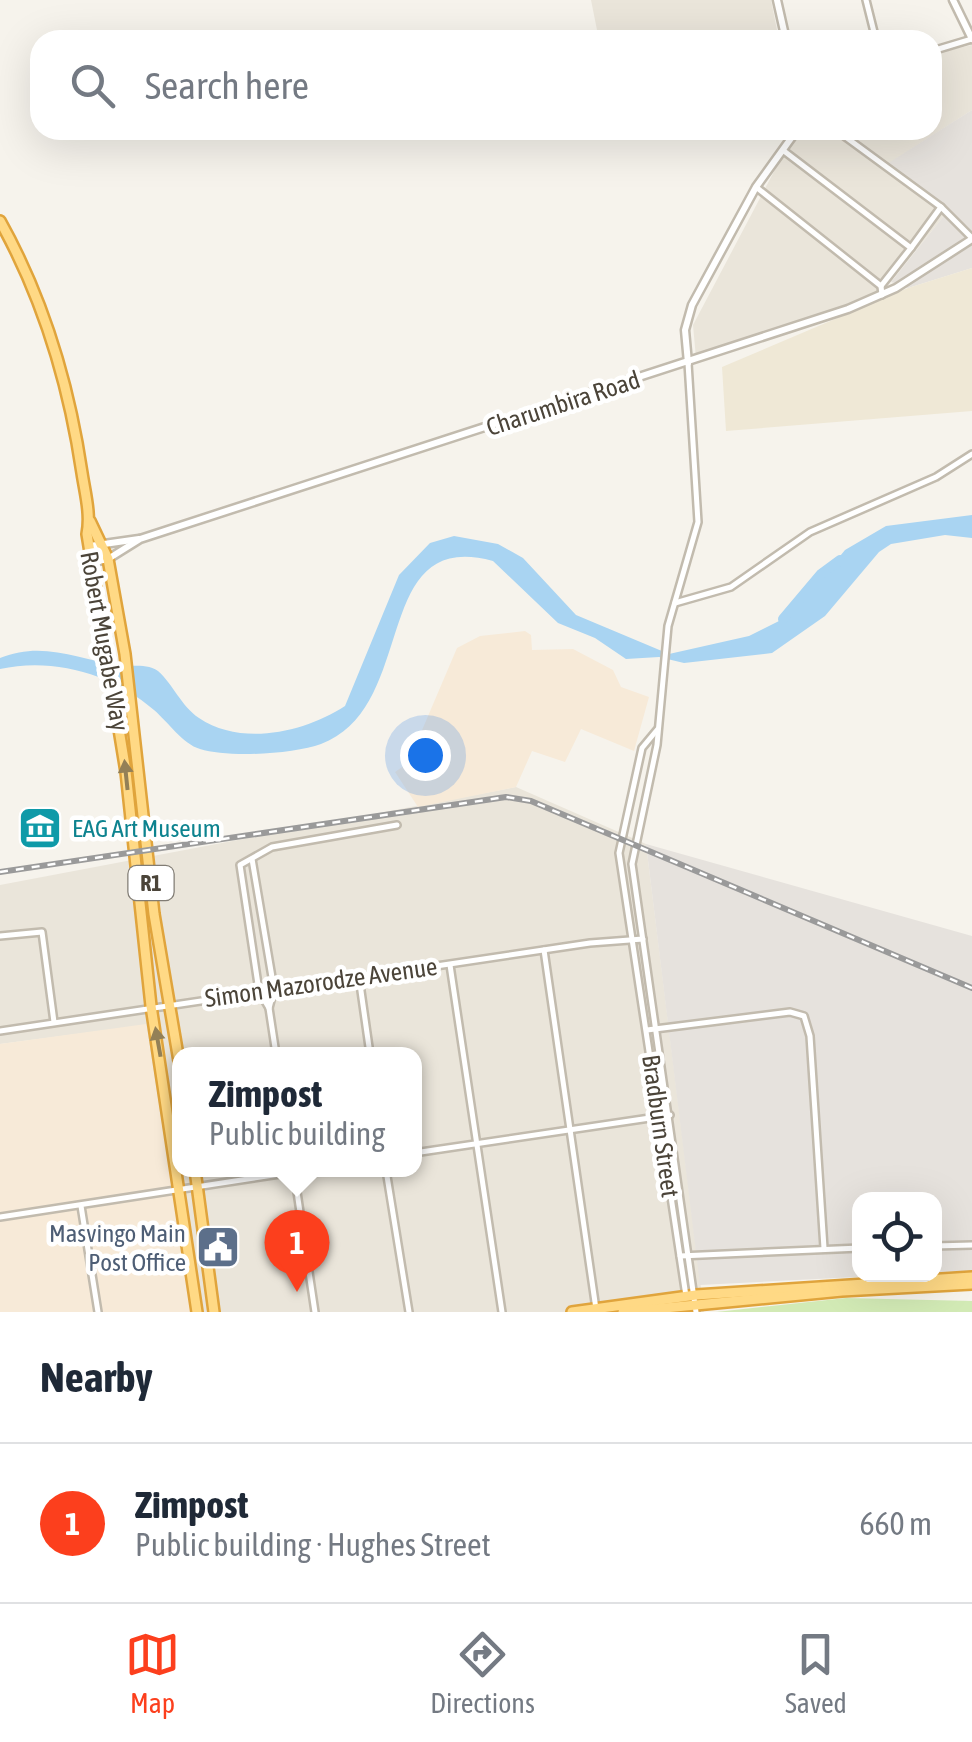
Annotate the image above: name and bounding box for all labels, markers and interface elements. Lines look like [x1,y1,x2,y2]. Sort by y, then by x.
search box [30,30,942,140]
icon: search [65,58,120,113]
text: Search here [145,64,309,107]
street label: Charumbira Road [483,365,643,441]
street label: Robert Mugabe Way [75,549,135,733]
your location [400,730,451,781]
one-way arrow [118,758,134,790]
museum icon: EAG Art Museum [17,805,63,851]
place label: EAG Art Museum [72,814,221,842]
road number: R1 [128,866,174,900]
street label: Simon Mazorodze Avenue [203,952,439,1012]
one-way arrow [150,1026,165,1058]
popup [172,1047,422,1177]
street label: Bradburn Street [637,1053,685,1199]
text: Zimpost [209,1072,322,1115]
text: Public building [209,1115,385,1152]
map controls [852,1192,942,1282]
button: locate [852,1192,942,1282]
pin: 1 [264,1210,330,1292]
place label: Masvingo Main Post Office [49,1219,186,1276]
public building icon: Masvingo Main Post Office [195,1224,241,1270]
text: Nearby [40,1353,153,1401]
text: Zimpost [135,1483,248,1526]
text: 1 [65,1505,80,1542]
text: 660 m [859,1505,932,1542]
text: Public building · Hughes Street [135,1526,491,1563]
tab: Map [125,1627,180,1719]
tab: Directions [430,1627,535,1719]
tab: Saved [785,1627,847,1719]

